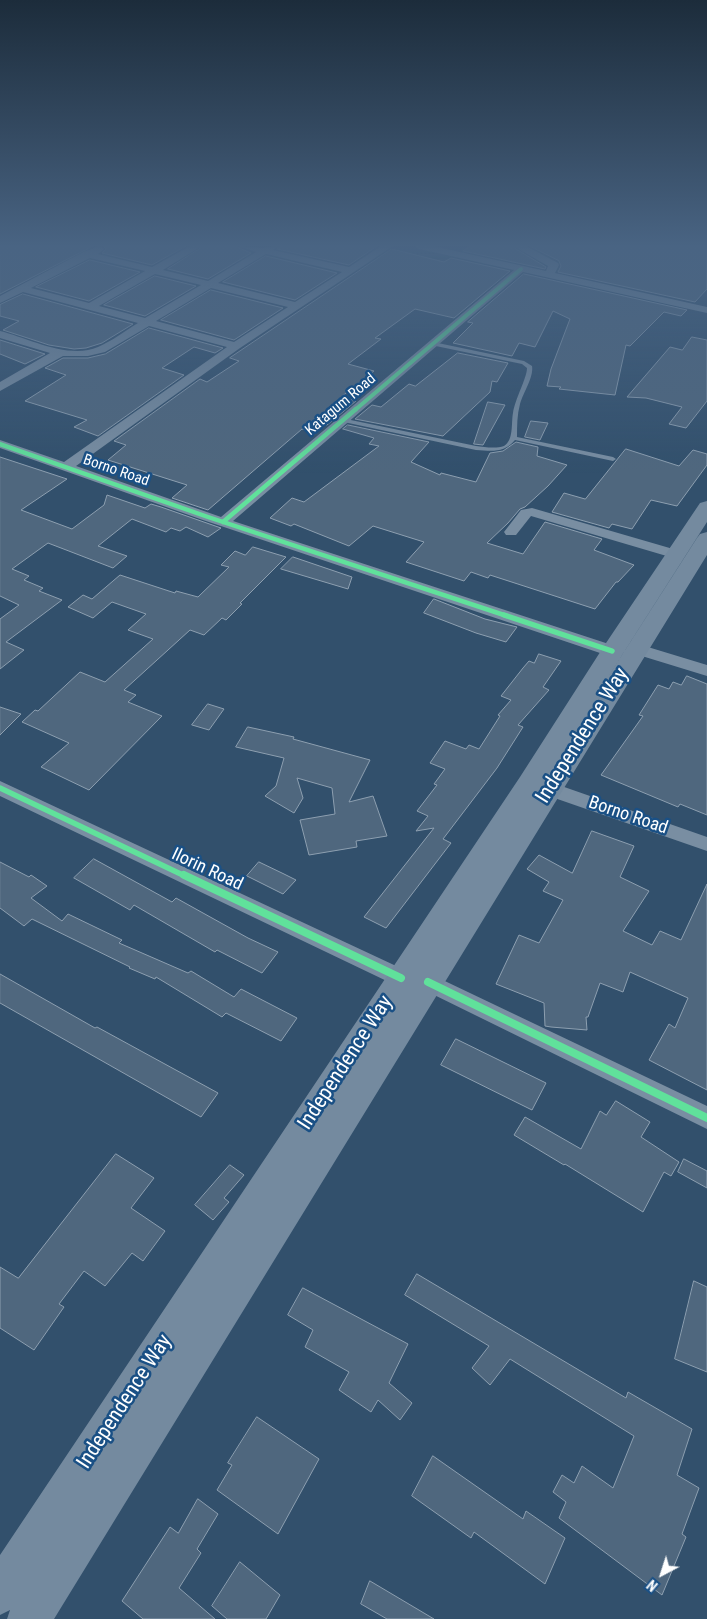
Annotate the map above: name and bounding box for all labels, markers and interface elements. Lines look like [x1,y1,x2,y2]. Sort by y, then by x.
street label: Katagum Road [302,370,380,440]
street label: Borno Road [81,451,151,491]
street label: Independence Way [531,664,635,808]
street label: Borno Road [586,792,670,840]
street label: Ilorin Road [168,844,246,896]
street label: Independence Way [293,991,399,1135]
street label: Independence Way [72,1330,178,1474]
north arrow [637,1549,687,1599]
text: N [644,1577,661,1594]

